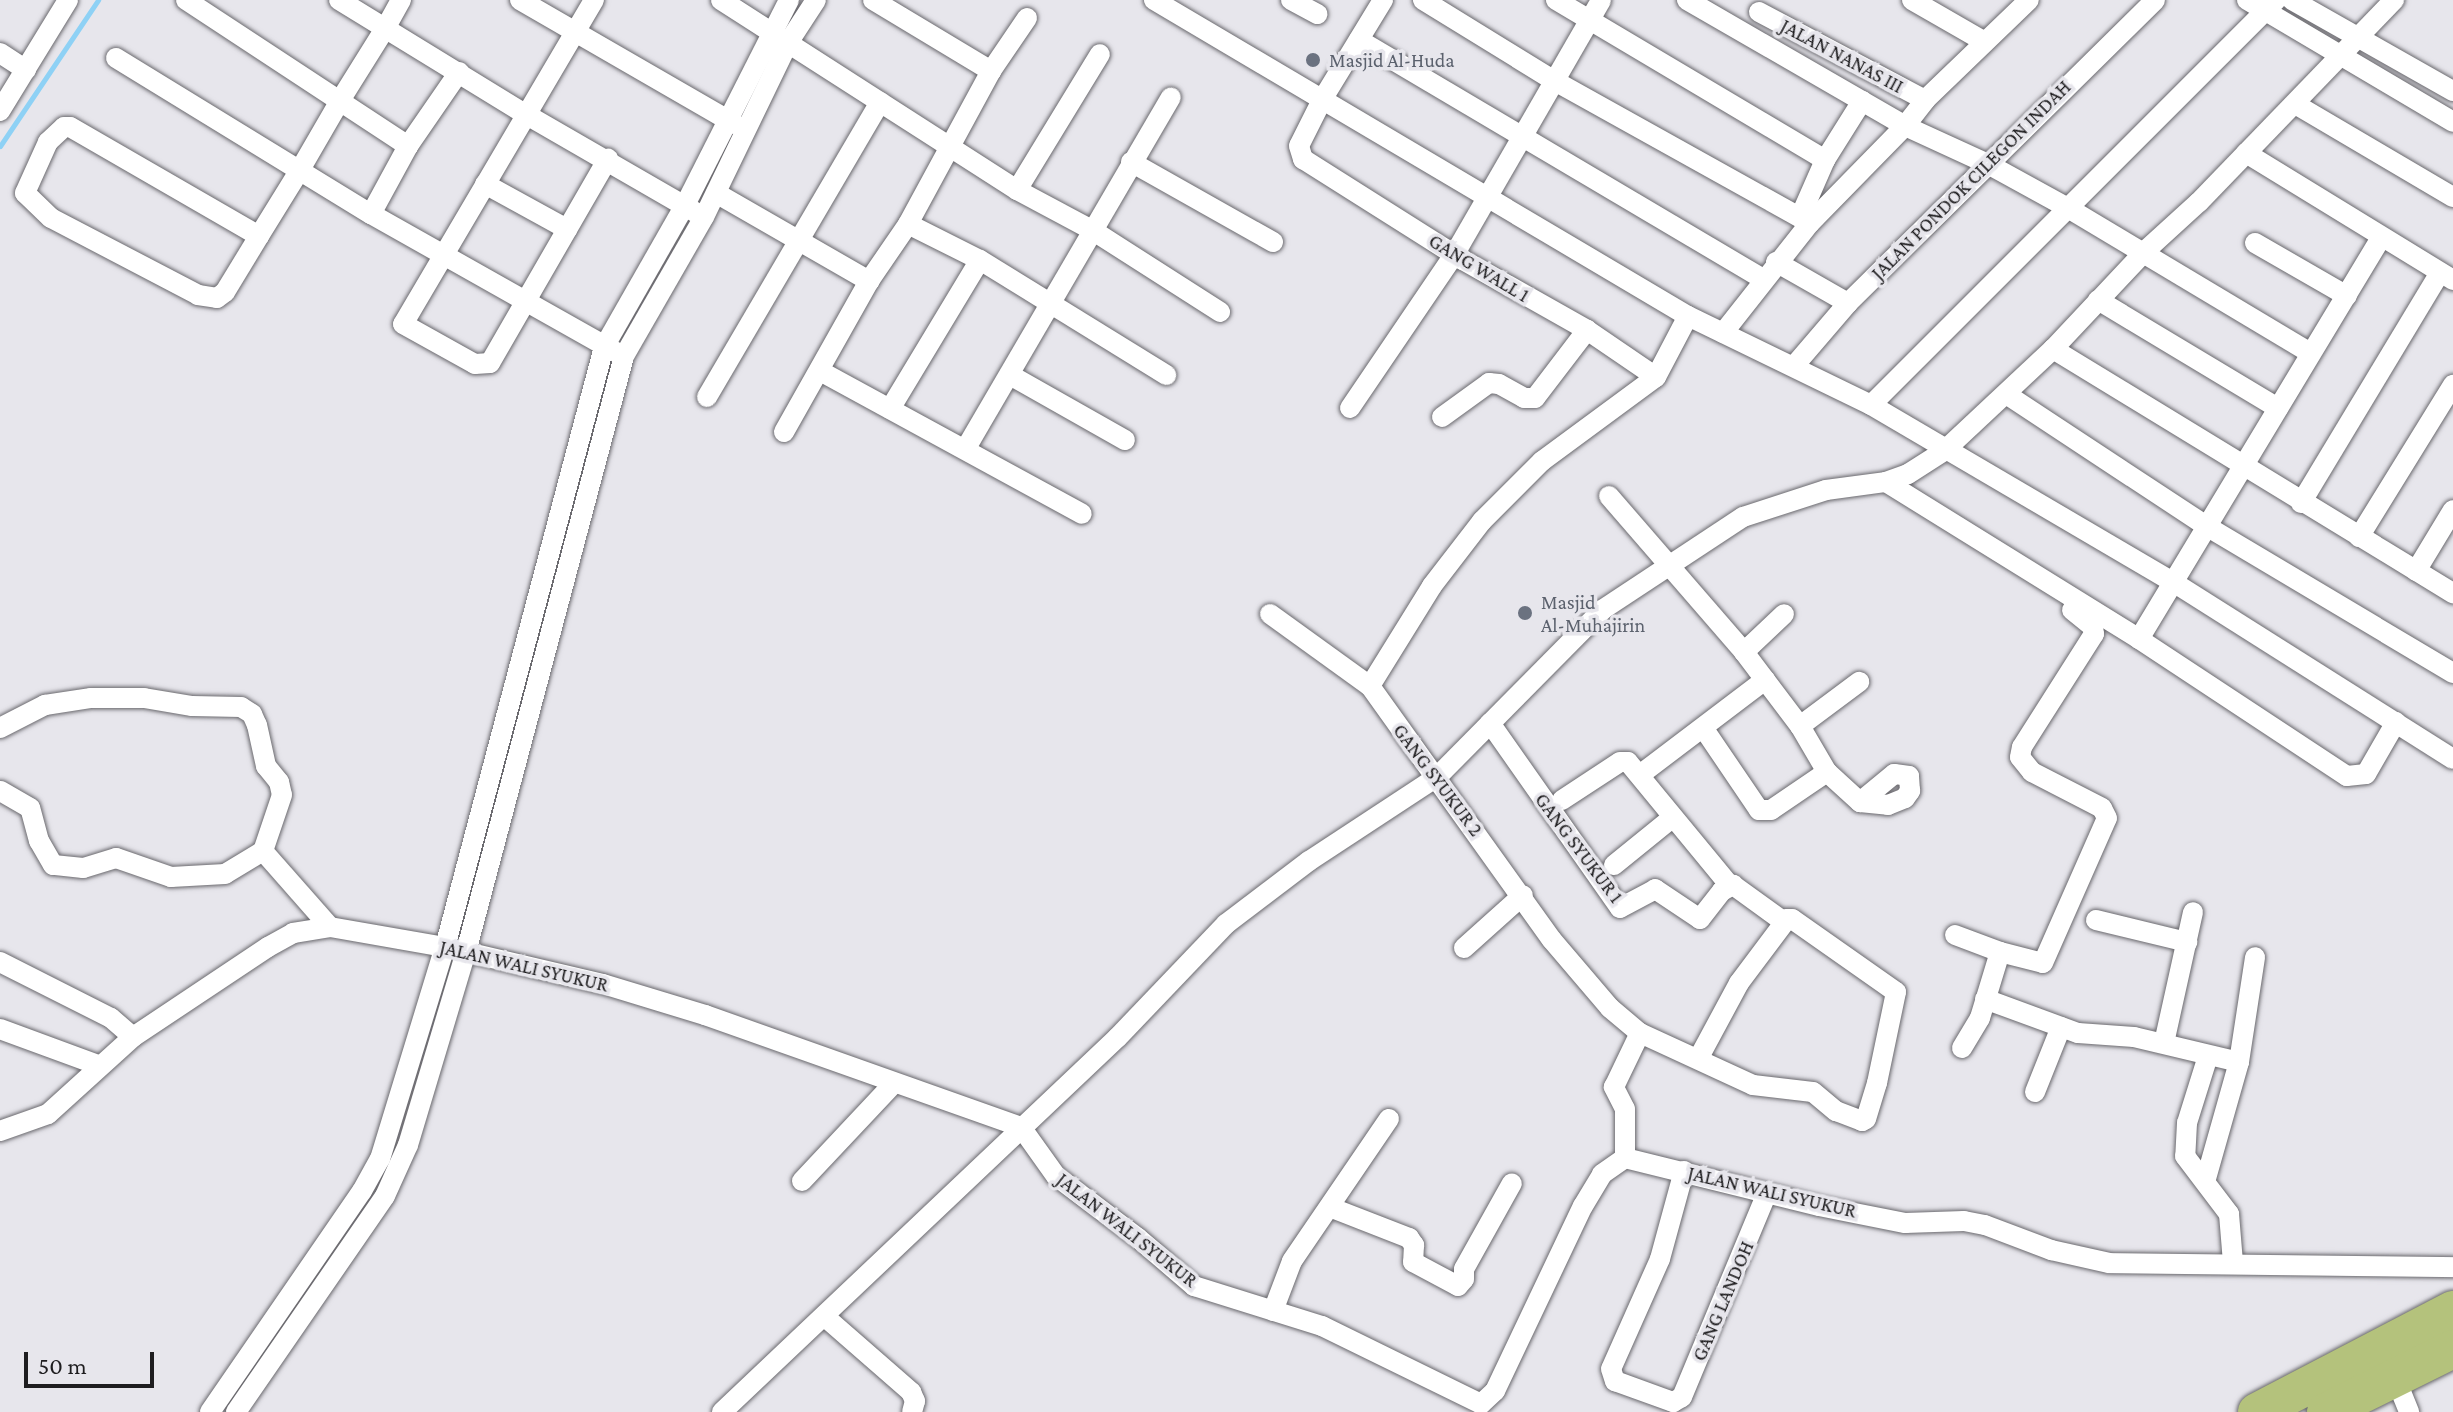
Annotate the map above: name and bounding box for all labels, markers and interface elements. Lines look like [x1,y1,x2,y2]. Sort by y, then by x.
street label: JALAN NANAS III [1776,14,1908,98]
place label: Masjid Al-Huda [1329,48,1455,72]
marker: Masjid Al-Huda [1304,51,1322,69]
street label: JALAN PONDOK CILEGON INDAH [1866,75,2076,285]
street label: GANG WALL 1 [1424,229,1534,307]
place label: Masjid Al-Muhajirin [1541,590,1645,637]
marker: Masjid Al-Muhajirin [1516,604,1534,622]
street label: GANG SYUKUR 2 [1388,719,1488,841]
street label: GANG SYUKUR 1 [1530,788,1628,908]
street label: JALAN WALI SYUKUR [437,935,611,997]
street label: JALAN WALI SYUKUR [1685,1161,1859,1223]
street label: JALAN WALI SYUKUR [1052,1168,1202,1292]
street label: GANG LANDOH [1687,1237,1759,1365]
scale bar [28,1336,158,1386]
text: 50 m [38,1352,87,1379]

